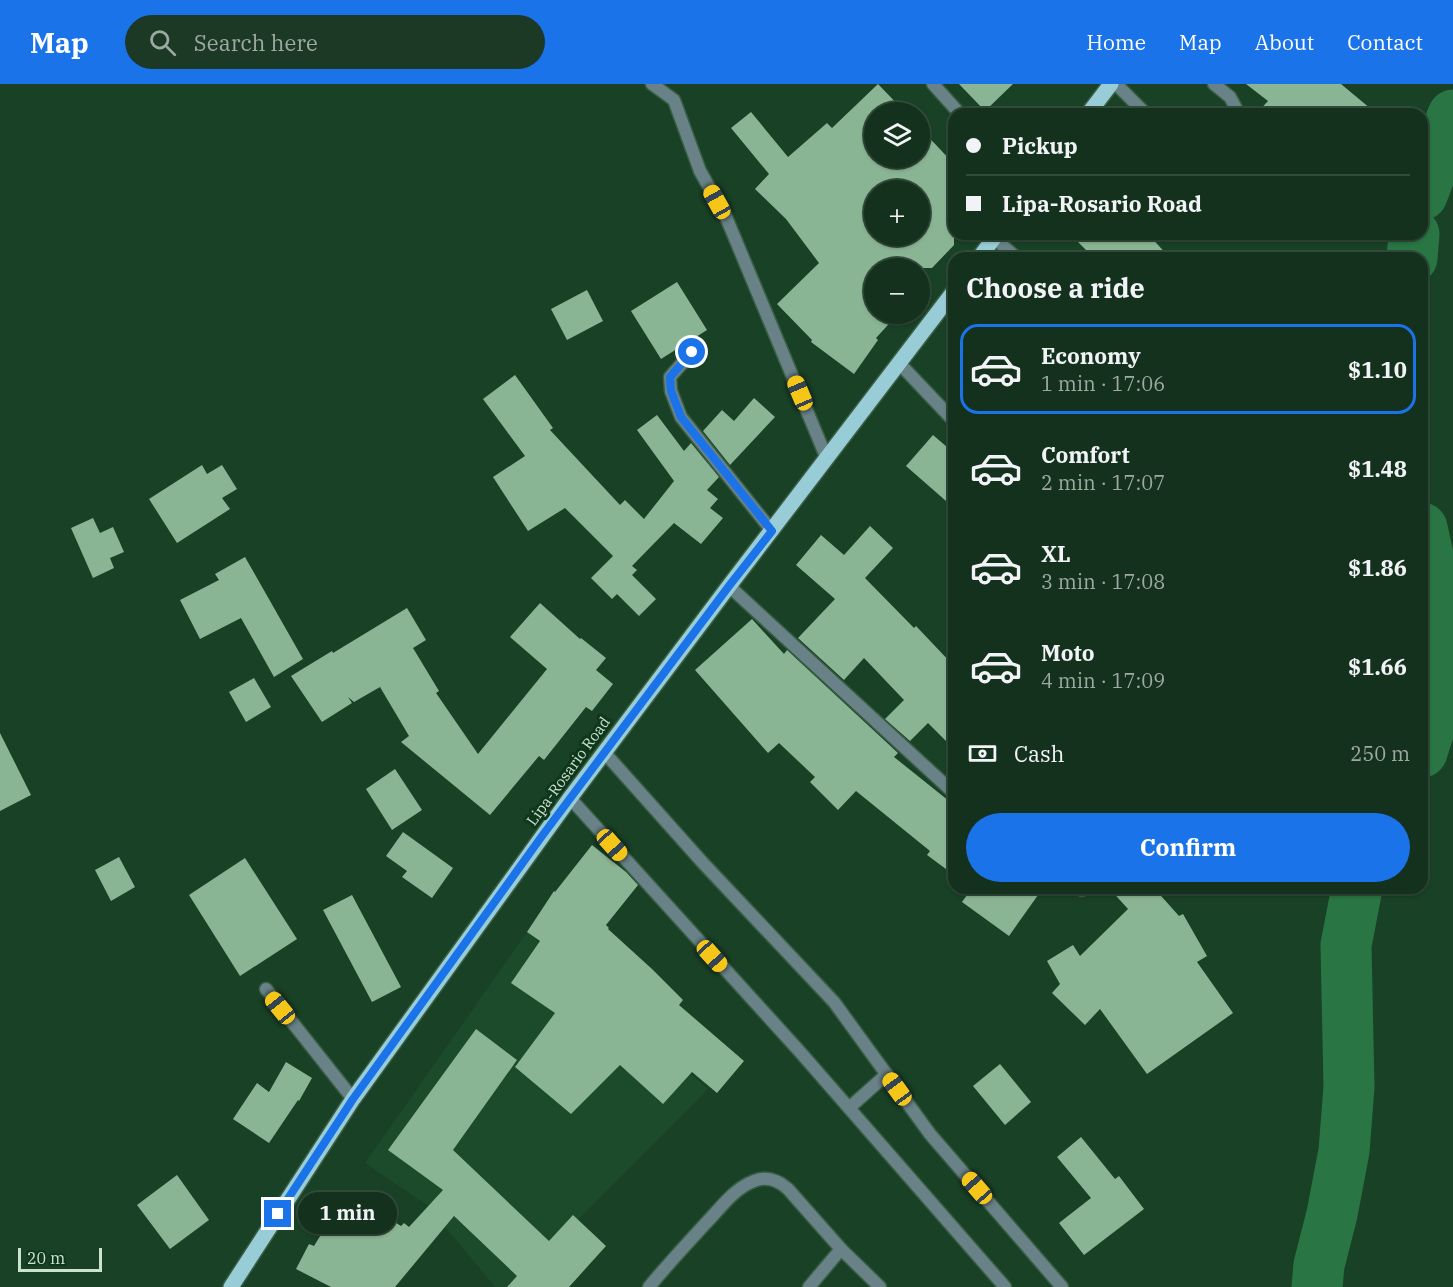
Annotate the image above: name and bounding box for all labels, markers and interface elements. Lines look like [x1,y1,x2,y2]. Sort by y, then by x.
search box [125,15,545,69]
text: Map [30,24,89,61]
icon: search [146,26,179,59]
text: Search here [194,28,318,57]
text: Home [1086,28,1146,56]
text: Map [1179,28,1222,56]
text: About [1255,28,1314,56]
text: Contact [1347,28,1423,56]
map controls [864,102,930,324]
button: layers [864,102,930,168]
text: Pickup [1002,131,1078,160]
button: + [864,180,930,246]
car [700,182,734,222]
text: Lipa-Rosario Road [1002,189,1202,218]
button: − [864,258,930,324]
text: Choose a ride [966,270,1145,305]
route start [678,338,705,365]
text: Economy [1041,341,1141,370]
icon: car [969,342,1023,396]
text: $1.10 [1348,355,1407,384]
text: 1 min · 17:06 [1041,370,1165,397]
car [785,373,815,413]
text: Comfort [1041,440,1130,469]
icon: car [969,441,1023,495]
text: $1.48 [1348,454,1407,483]
text: 2 min · 17:07 [1041,469,1165,496]
text: XL [1041,539,1071,568]
icon: car [969,540,1023,594]
text: $1.86 [1348,553,1407,582]
text: 3 min · 17:08 [1041,568,1165,595]
text: Moto [1041,638,1095,667]
icon: car [969,639,1023,693]
text: $1.66 [1348,652,1407,681]
text: 4 min · 17:09 [1041,667,1165,694]
street label: Lipa-Rosario Road [522,713,614,829]
icon: cash [966,737,999,770]
text: Cash [1014,739,1065,768]
text: 250 m [1350,740,1410,767]
button: Confirm [966,813,1410,882]
car [593,826,631,864]
car [693,937,731,975]
car [262,988,298,1028]
car [879,1069,915,1109]
car [958,1169,996,1207]
callout: 1 min [299,1193,398,1235]
text: 1 min [320,1199,376,1226]
route end [264,1200,291,1227]
scale bar [18,1245,102,1272]
text: 20 m [27,1248,65,1268]

